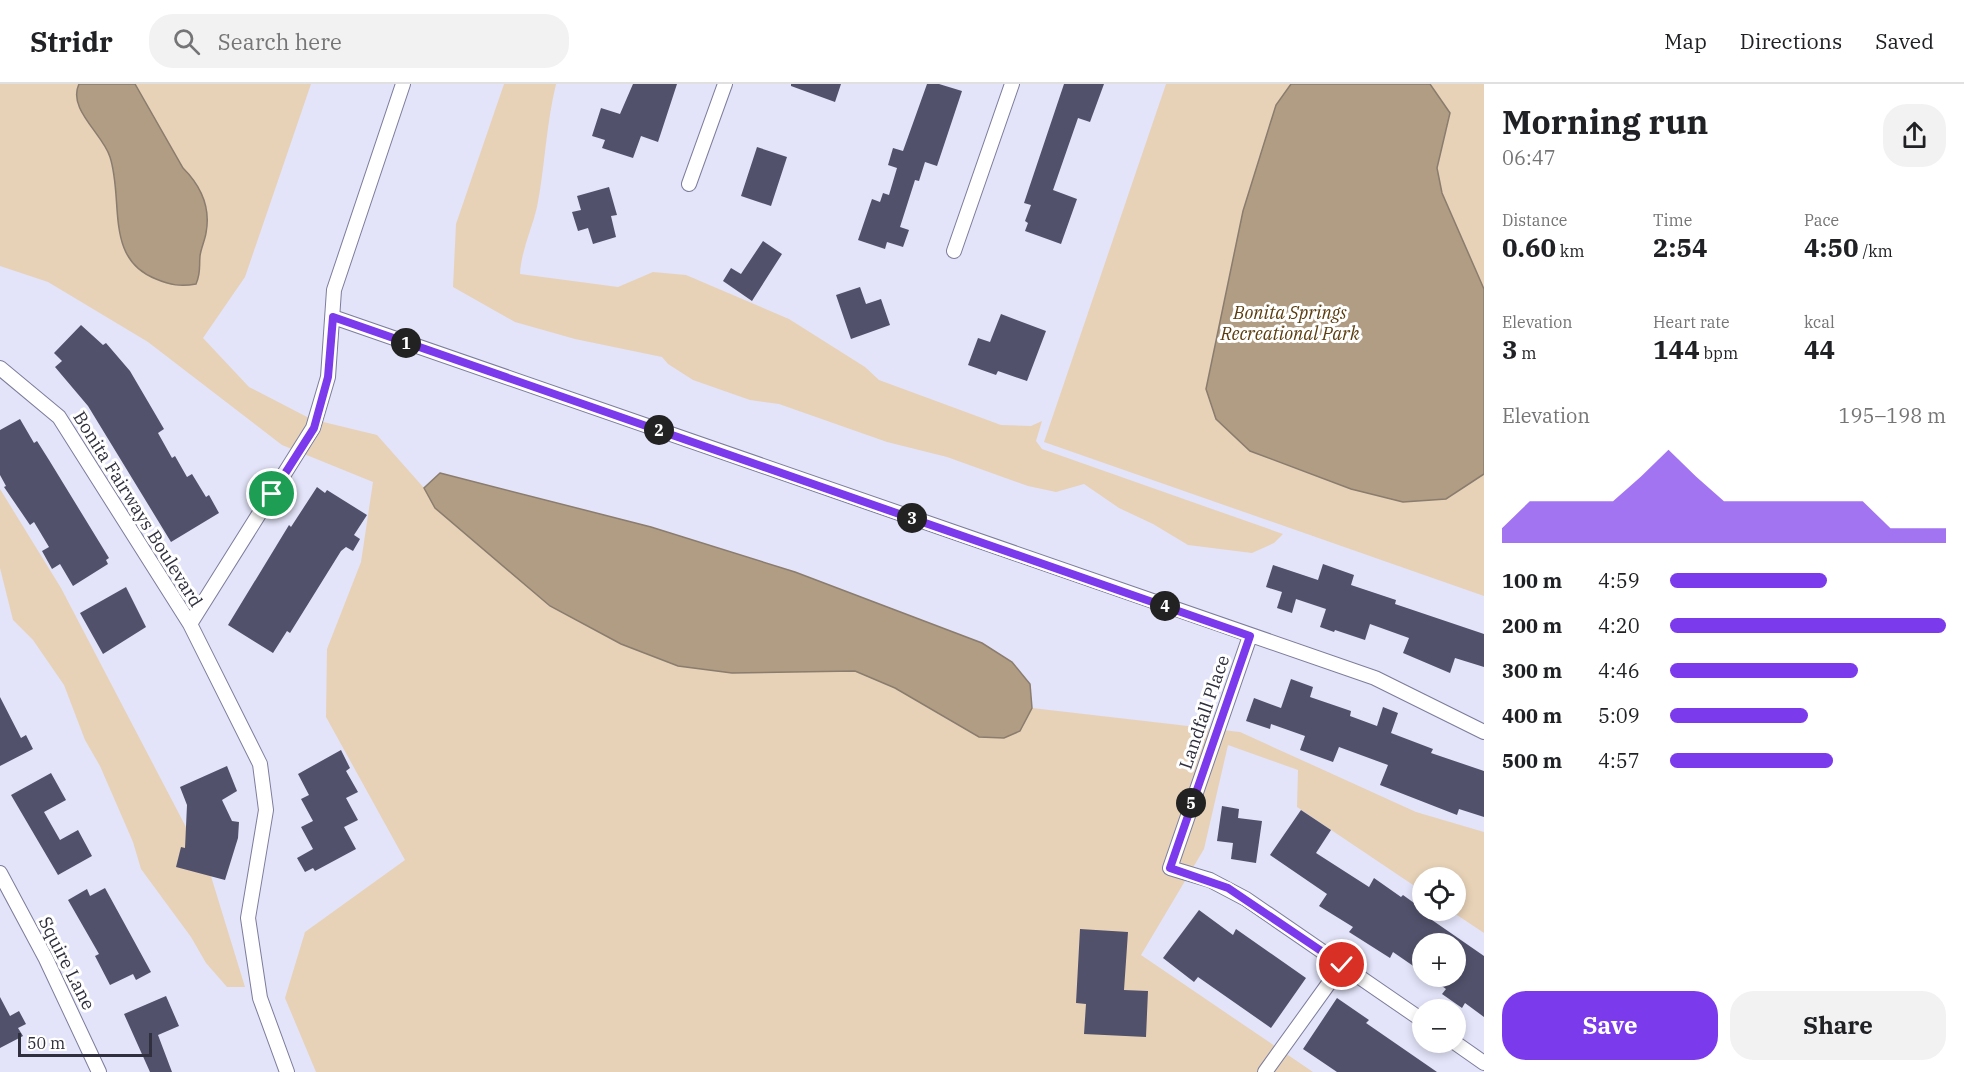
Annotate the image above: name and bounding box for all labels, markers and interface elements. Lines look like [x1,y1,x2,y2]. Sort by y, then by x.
search box [149,14,569,68]
text: Stridr [30,23,113,60]
icon: search [170,25,203,58]
text: Search here [218,27,342,56]
text: Map [1664,27,1707,55]
text: Directions [1740,27,1842,55]
text: Saved [1875,27,1934,55]
text: Morning run [1502,100,1708,143]
button: share [1883,104,1946,167]
text: 06:47 [1502,144,1556,171]
text: Distance [1502,210,1567,230]
text: Time [1653,210,1692,230]
text: Pace [1804,210,1839,230]
text: 0.60 [1502,230,1556,264]
text: 2:54 [1653,230,1708,264]
text: 4:50 [1804,230,1859,264]
text: km [1556,241,1584,261]
text: /km [1859,241,1893,261]
park label: Bonita Springs Recreational Park [1219,301,1360,345]
text: Elevation [1502,312,1572,332]
text: Heart rate [1653,312,1730,332]
text: kcal [1804,312,1835,332]
pin: 1 [391,328,421,358]
text: 3 [1502,332,1518,366]
text: 144 [1653,332,1700,366]
text: 44 [1804,332,1835,366]
text: 1 [401,333,411,353]
text: m [1518,343,1537,363]
text: bpm [1700,343,1738,363]
text: Elevation [1502,402,1590,429]
text: 195–198 m [1839,402,1946,429]
street label: Bonita Fairways Boulevard [68,407,208,611]
pin: 2 [644,415,674,445]
text: 2 [654,420,664,440]
pin [246,468,297,519]
icon: arrive [255,477,288,510]
pin: 3 [897,503,927,533]
text: 3 [907,508,917,528]
text: 100 m [1502,567,1562,594]
text: 4:59 [1598,567,1640,594]
pin: 4 [1150,591,1180,621]
text: 4 [1160,596,1170,616]
text: 200 m [1502,612,1562,639]
text: 4:20 [1598,612,1640,639]
street label: Landfall Place [1174,652,1234,772]
text: 300 m [1502,657,1562,684]
text: 4:46 [1598,657,1640,684]
text: 400 m [1502,702,1562,729]
text: 5:09 [1598,702,1640,729]
text: 500 m [1502,747,1562,774]
text: 4:57 [1598,747,1640,774]
pin: 5 [1176,788,1206,818]
text: 5 [1186,793,1196,813]
map controls [1412,867,1466,1053]
button: locate [1412,867,1466,921]
street label: Squire Lane [34,912,100,1014]
button: + [1412,933,1466,987]
pin [1316,939,1367,990]
icon: check [1325,948,1358,981]
button: Save [1502,991,1718,1060]
button: Share [1730,991,1946,1060]
button: − [1412,999,1466,1053]
scale bar [18,1030,152,1058]
text: 50 m [27,1033,65,1053]

